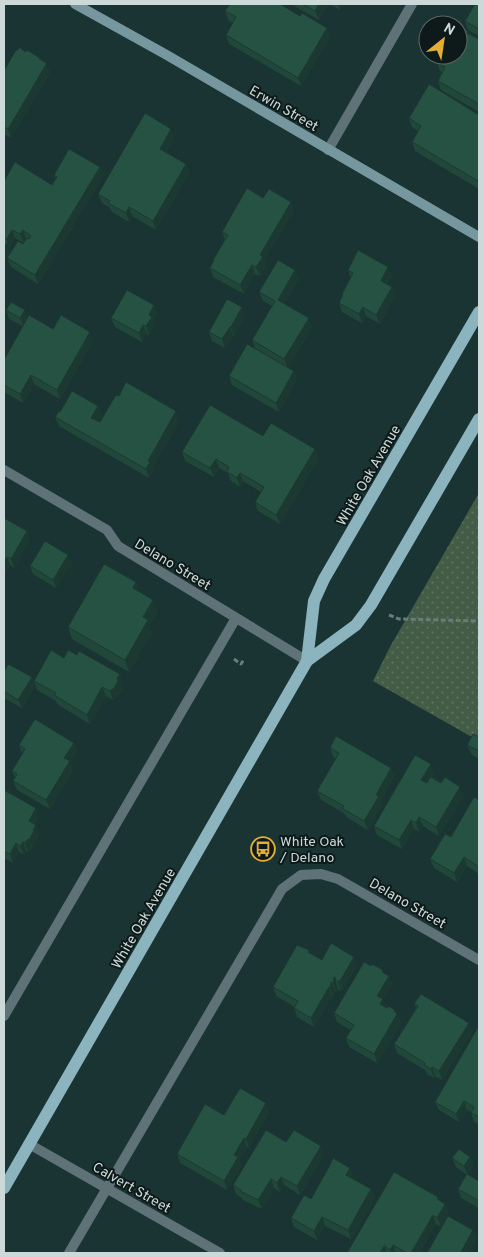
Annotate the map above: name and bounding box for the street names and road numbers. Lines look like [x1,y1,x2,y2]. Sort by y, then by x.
street label: Erwin Street [246,83,321,136]
street label: White Oak Avenue [334,422,405,529]
street label: Delano Street [131,536,213,595]
street label: White Oak Avenue [109,865,180,972]
street label: Delano Street [366,875,449,933]
street label: Calvert Street [89,1159,173,1218]

